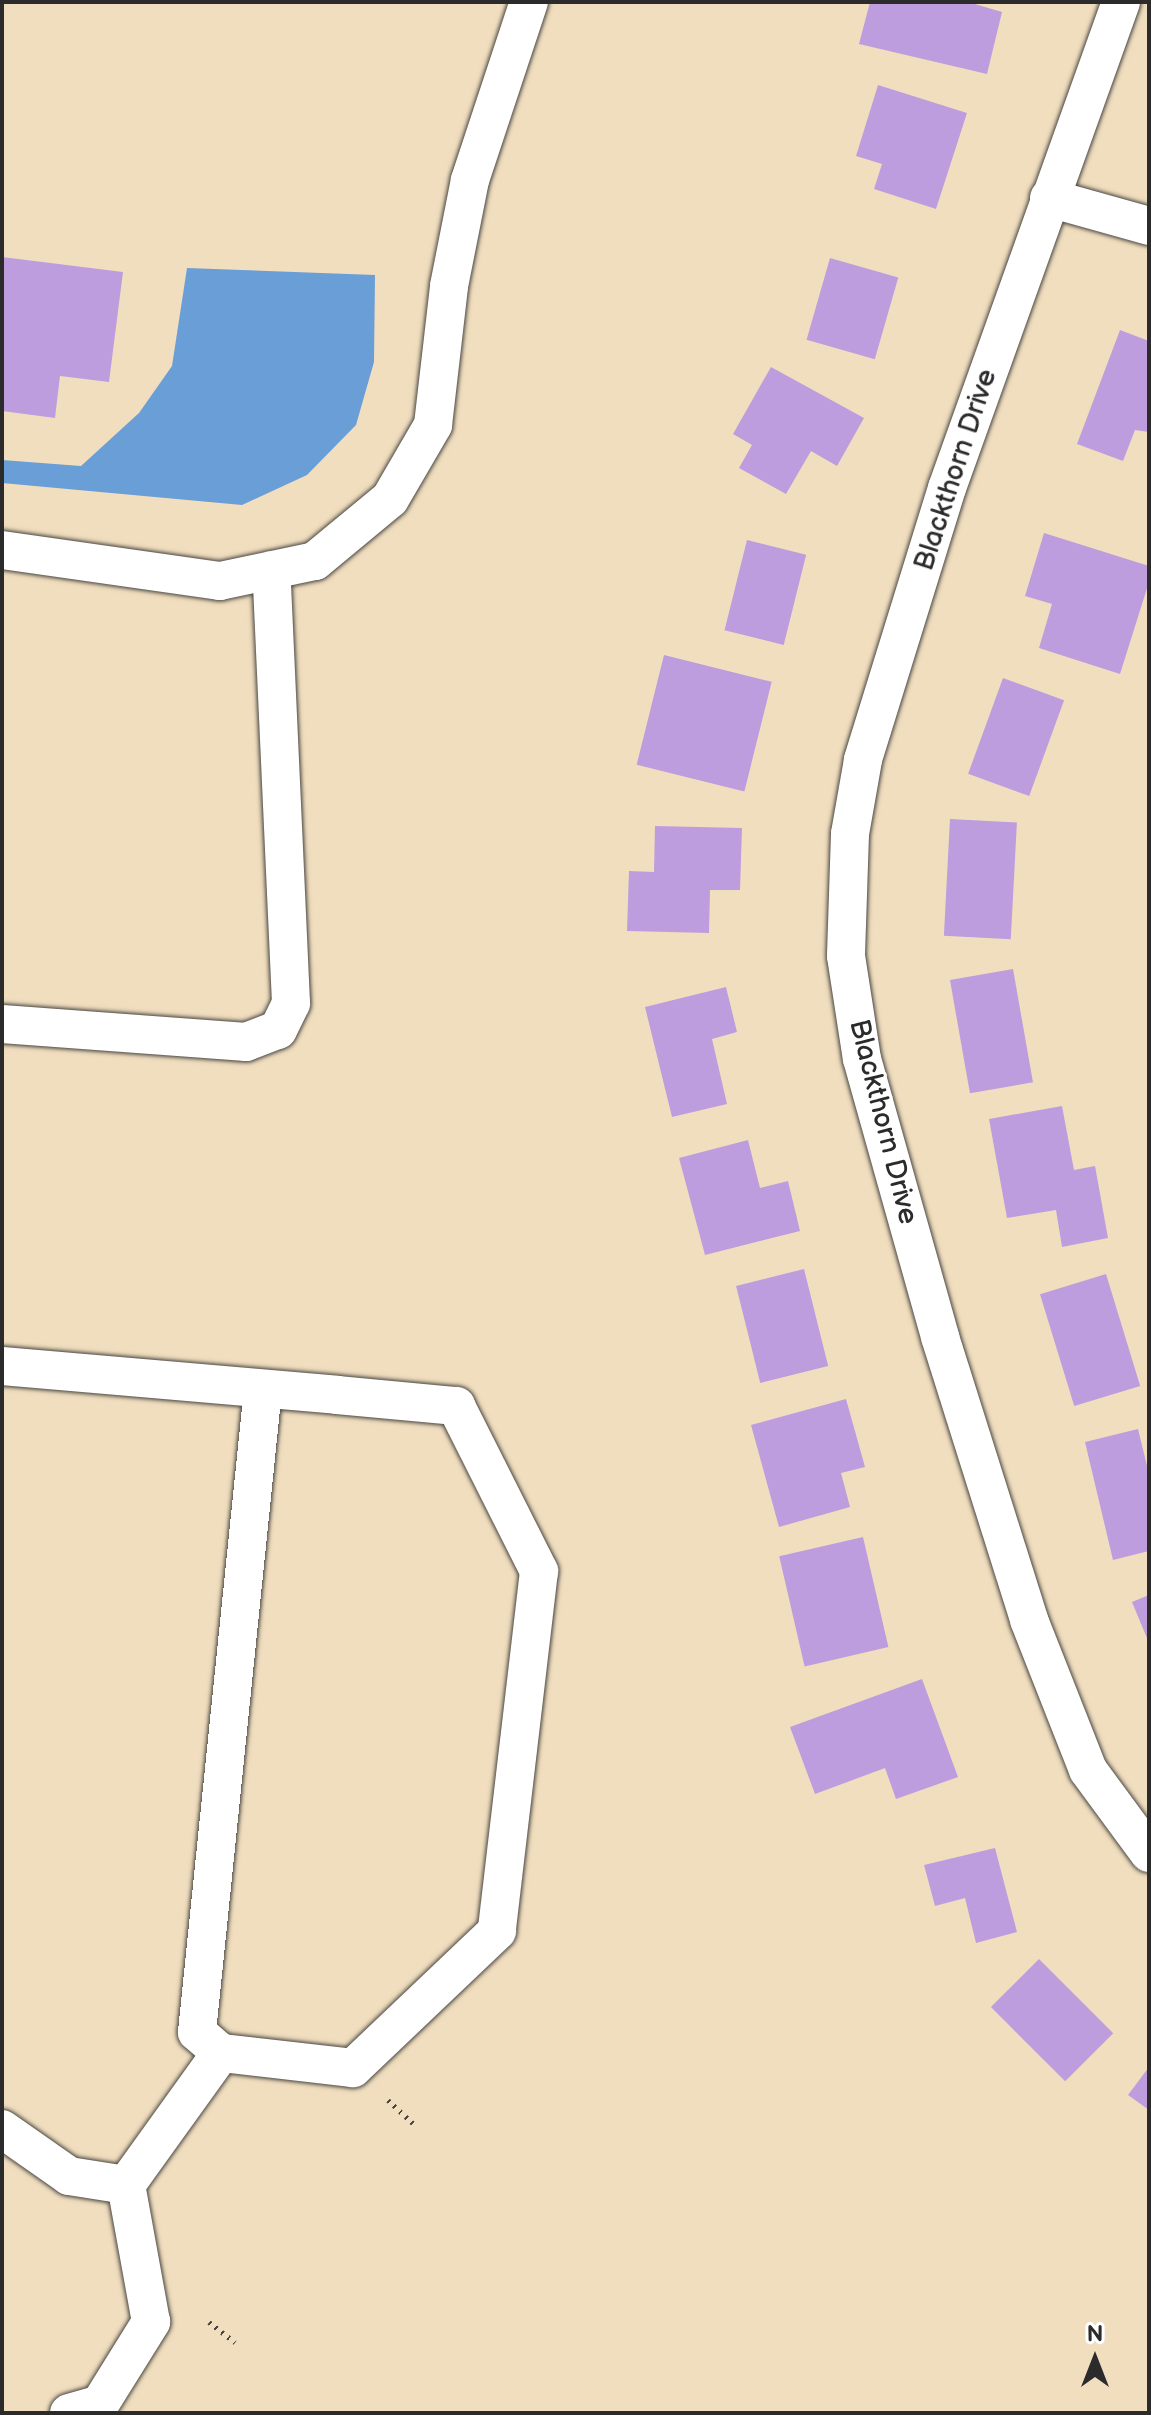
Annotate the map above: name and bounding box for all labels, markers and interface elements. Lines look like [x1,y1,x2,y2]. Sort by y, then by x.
street label: Blackthorn Drive [908,365,1004,575]
street label: Blackthorn Drive [841,1016,925,1228]
north arrow [1055,2319,1135,2399]
text: N [1087,2321,1103,2348]

